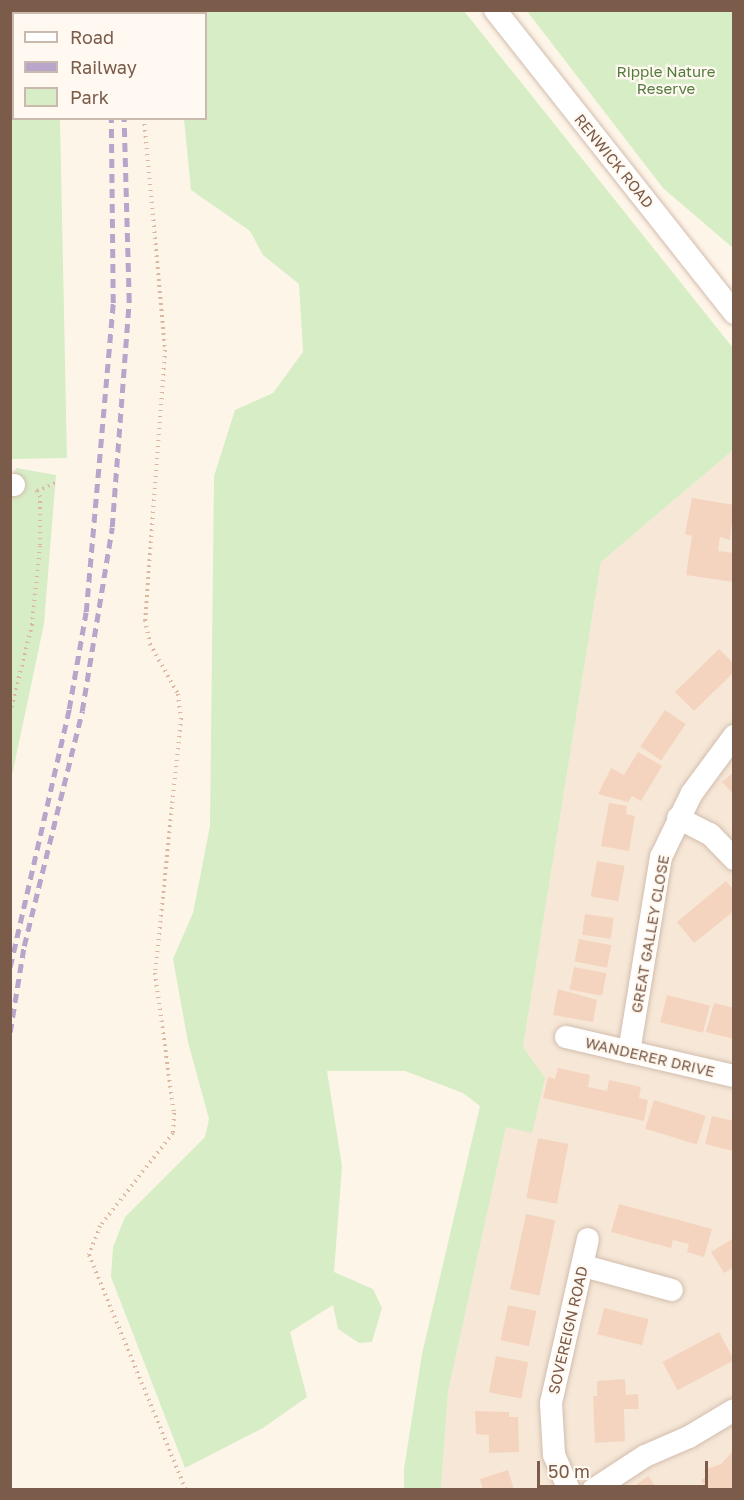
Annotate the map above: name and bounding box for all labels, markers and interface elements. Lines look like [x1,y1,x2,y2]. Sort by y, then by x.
legend [12,12,207,120]
text: Road [70,26,114,48]
text: Railway [70,56,137,78]
park label: Ripple Nature Reserve [617,62,715,97]
text: Park [70,86,109,108]
street label: RENWICK ROAD [571,110,657,212]
street label: GREAT GALLEY CLOSE [627,854,673,1014]
street label: WANDERER DRIVE [583,1033,717,1081]
street label: SOVEREIGN ROAD [545,1264,591,1396]
scale bar [540,1449,711,1487]
text: 50 m [548,1460,590,1482]

